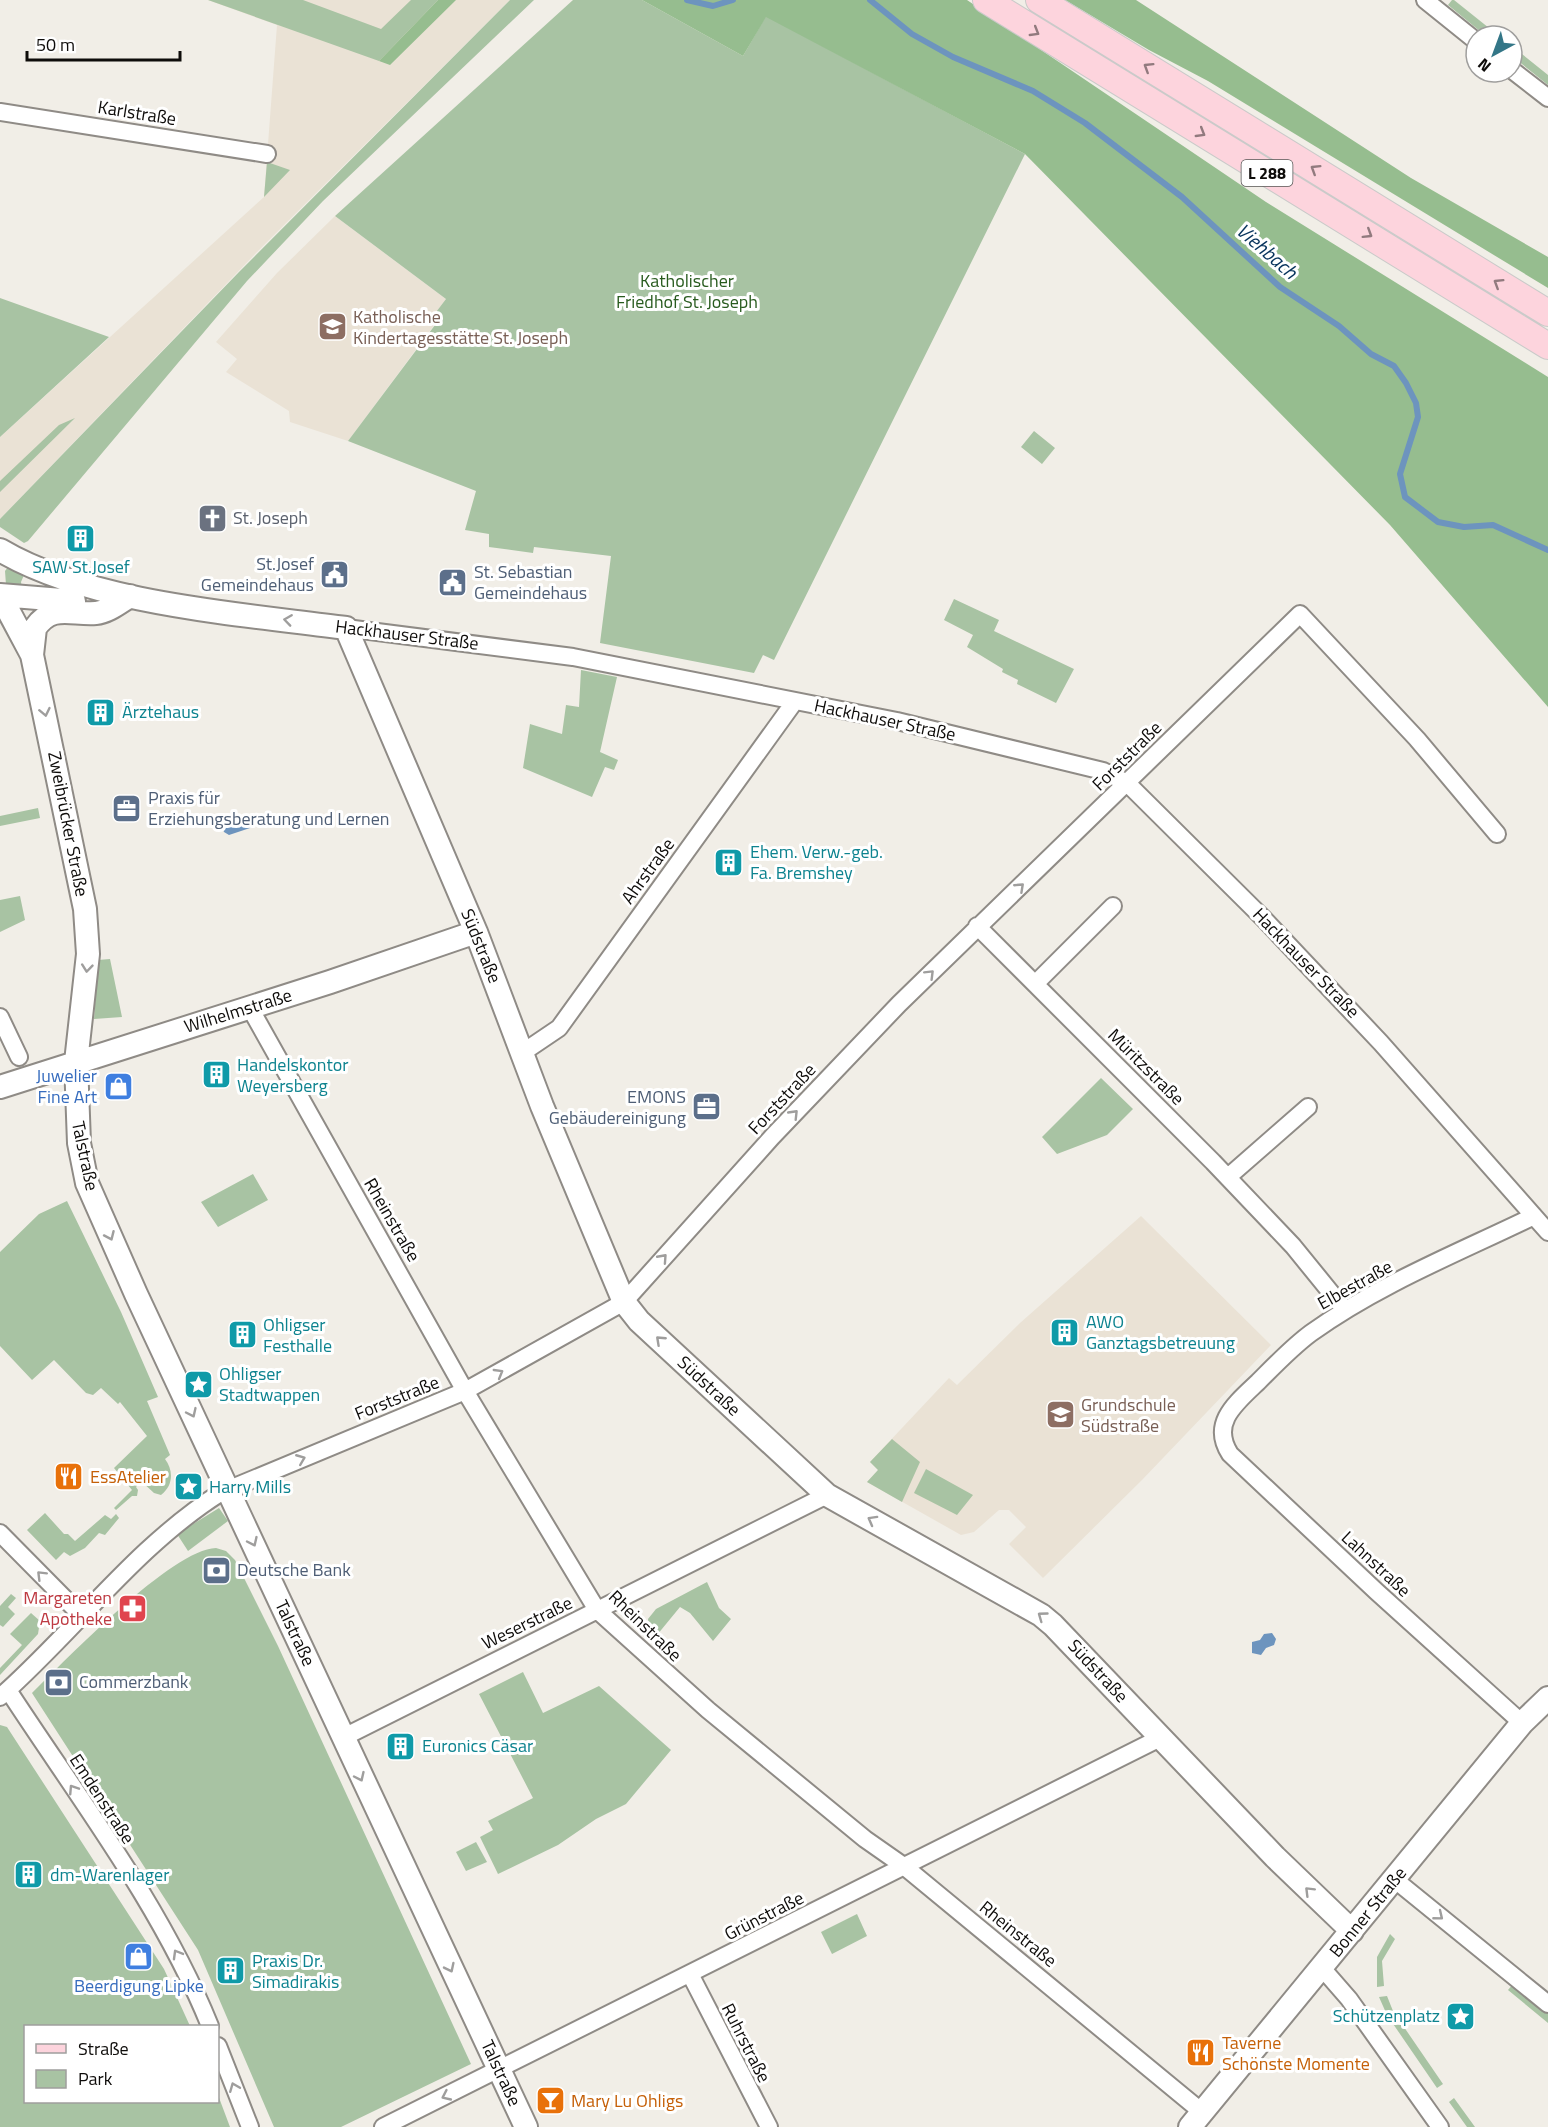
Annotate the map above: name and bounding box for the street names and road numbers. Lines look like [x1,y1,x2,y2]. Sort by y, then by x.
street label: Karlstraße [96,93,178,132]
road number: L 288 [1242,160,1292,186]
street label: Hackhauser Straße [334,612,480,657]
street label: Hackhauser Straße [812,691,958,748]
street label: Forststraße [1086,715,1168,797]
street label: Zweibrücker Straße [41,749,96,899]
street label: Ahrstraße [614,832,681,909]
street label: Hackhauser Straße [1247,901,1366,1024]
street label: Südstraße [454,905,509,987]
street label: Wilhelmstraße [181,981,295,1040]
street label: Müritzstraße [1102,1022,1191,1111]
street label: Forststraße [741,1057,822,1140]
street label: Talstraße [65,1119,106,1193]
street label: Rheinstraße [358,1173,427,1267]
street label: Elbestraße [1312,1253,1397,1316]
street label: Südstraße [672,1349,747,1422]
street label: Forststraße [351,1368,443,1427]
street label: Lahnstraße [1336,1524,1417,1603]
street label: Rheinstraße [603,1584,688,1668]
street label: Weserstraße [477,1589,577,1656]
street label: Talstraße [268,1595,323,1670]
street label: Südstraße [1062,1633,1135,1708]
street label: Emdenstraße [63,1748,142,1849]
street label: Bonner Straße [1323,1861,1413,1963]
street label: Grünstraße [719,1884,808,1947]
street label: Rheinstraße [974,1894,1063,1973]
street label: Ruhrstraße [715,1998,778,2087]
street label: Talstraße [474,2035,529,2110]

